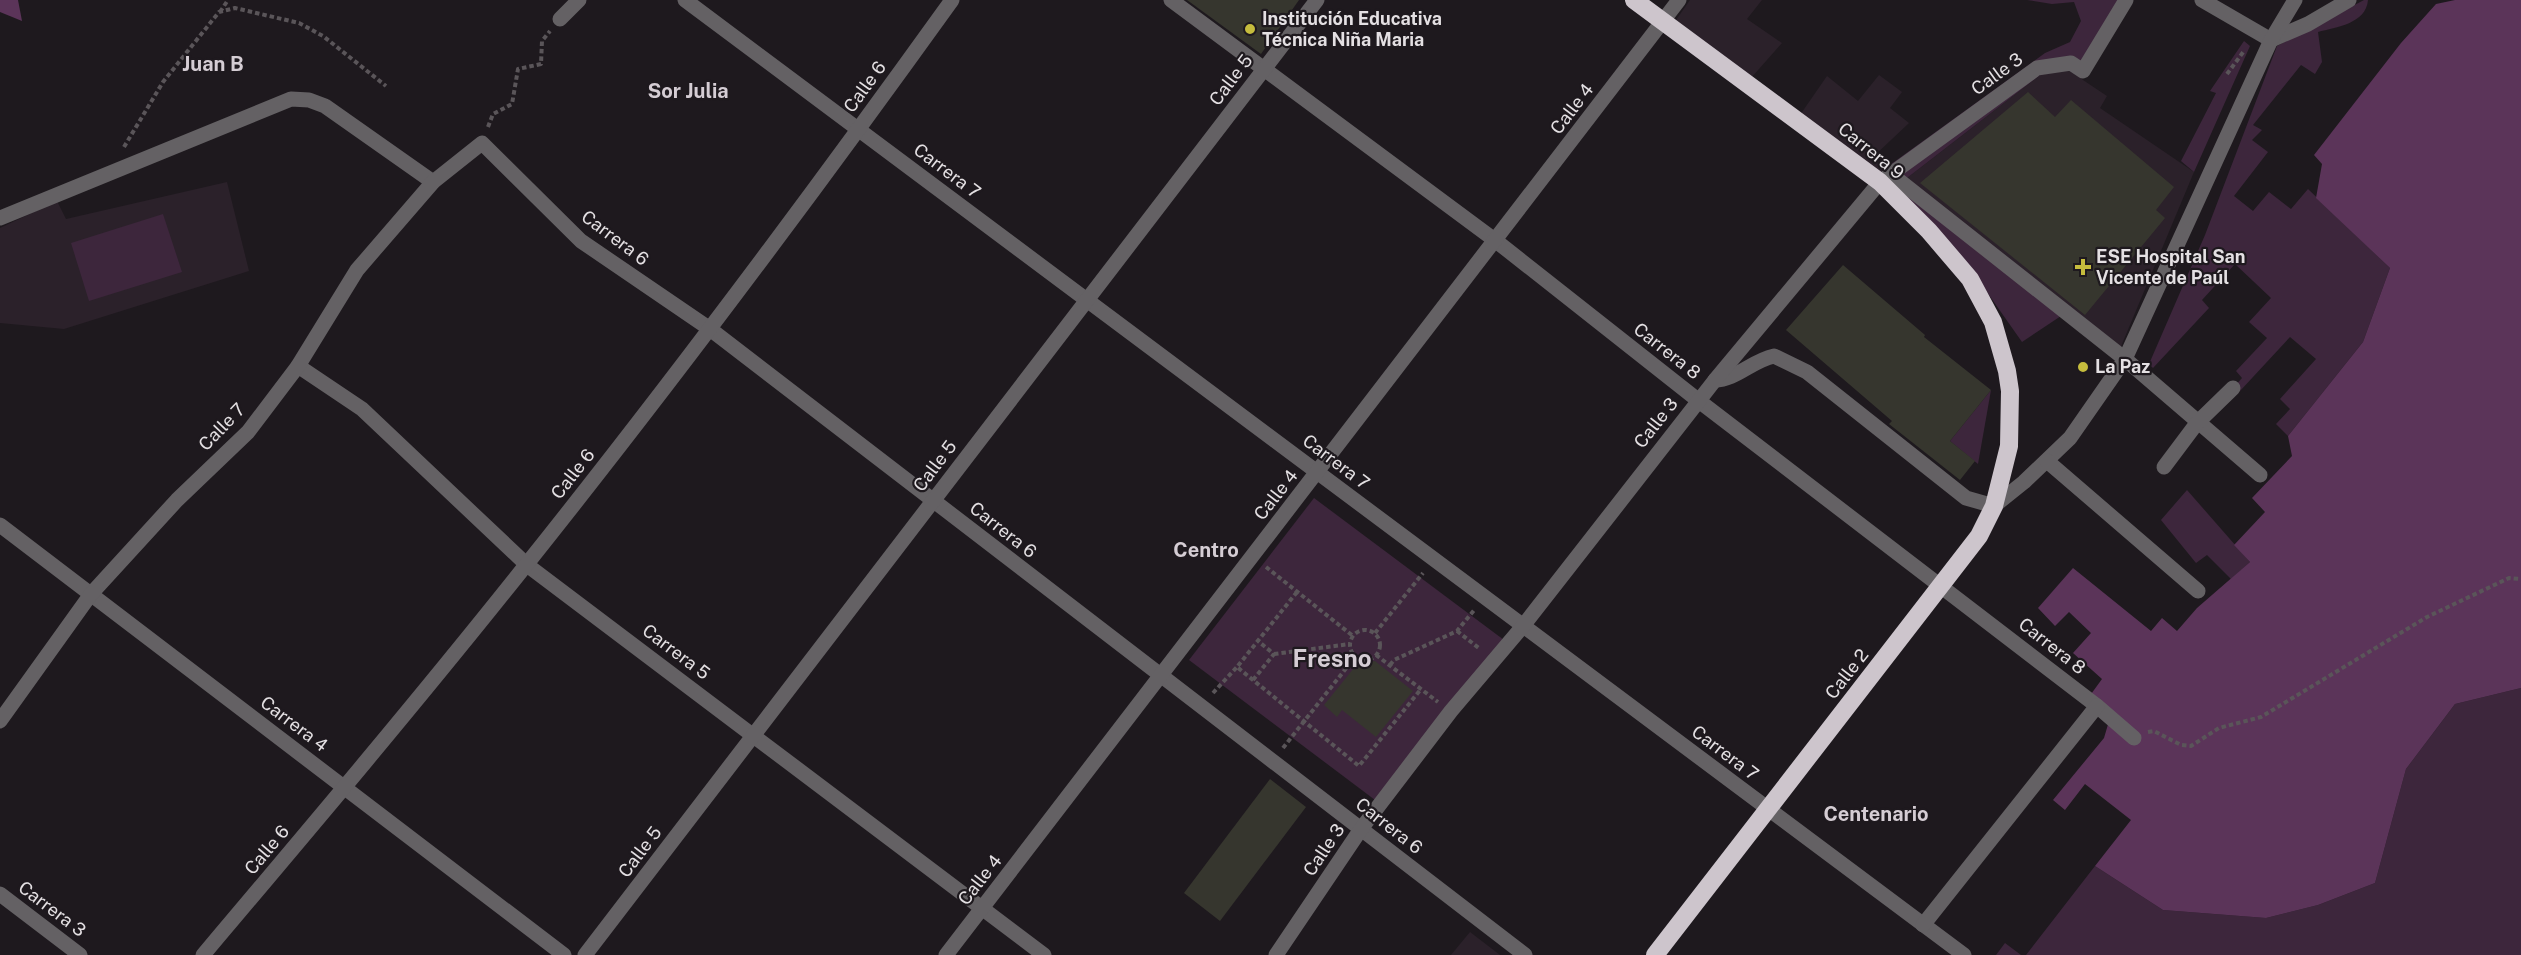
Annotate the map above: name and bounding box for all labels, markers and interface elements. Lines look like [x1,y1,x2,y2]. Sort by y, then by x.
place label: Institución Educativa Técnica Niña Maria [1262,8,1442,50]
marker: Institución Educativa Técnica Niña Maria [1243,22,1257,36]
street label: Calle 3 [1967,48,2026,99]
street label: Calle 5 [1205,50,1257,109]
district label: Juan B [182,52,244,76]
street label: Calle 6 [839,57,890,116]
district label: Sor Julia [647,79,729,103]
street label: Calle 4 [1546,79,1597,138]
street label: Carrera 9 [1834,118,1908,184]
street label: Carrera 7 [910,139,985,203]
street label: Carrera 6 [578,206,653,270]
place label: ESE Hospital San Vicente de Paúl [2096,246,2245,288]
marker: ESE Hospital San Vicente de Paúl [2074,258,2092,276]
street label: Carrera 8 [1630,318,1705,383]
place label: La Paz [2095,356,2150,377]
marker: La Paz [2076,360,2090,374]
street label: Calle 3 [1629,393,1682,452]
street label: Calle 7 [194,399,249,455]
street label: Carrera 7 [1299,430,1374,494]
street label: Calle 5 [909,436,961,495]
street label: Calle 6 [546,444,599,503]
street label: Calle 4 [1249,465,1302,524]
street label: Carrera 6 [966,497,1041,562]
district label: Centro [1173,538,1239,562]
street label: Carrera 8 [2015,613,2090,678]
street label: Carrera 5 [638,619,714,684]
district label: Fresno [1292,644,1372,672]
street label: Calle 2 [1821,645,1873,703]
street label: Carrera 4 [257,692,332,756]
street label: Carrera 7 [1688,721,1763,785]
street label: Carrera 6 [1352,793,1427,858]
district label: Centenario [1823,802,1929,826]
street label: Calle 3 [1299,820,1349,880]
street label: Calle 6 [240,821,293,879]
street label: Calle 5 [614,822,666,881]
street label: Calle 4 [953,850,1006,909]
street label: Carrera 3 [15,877,90,941]

